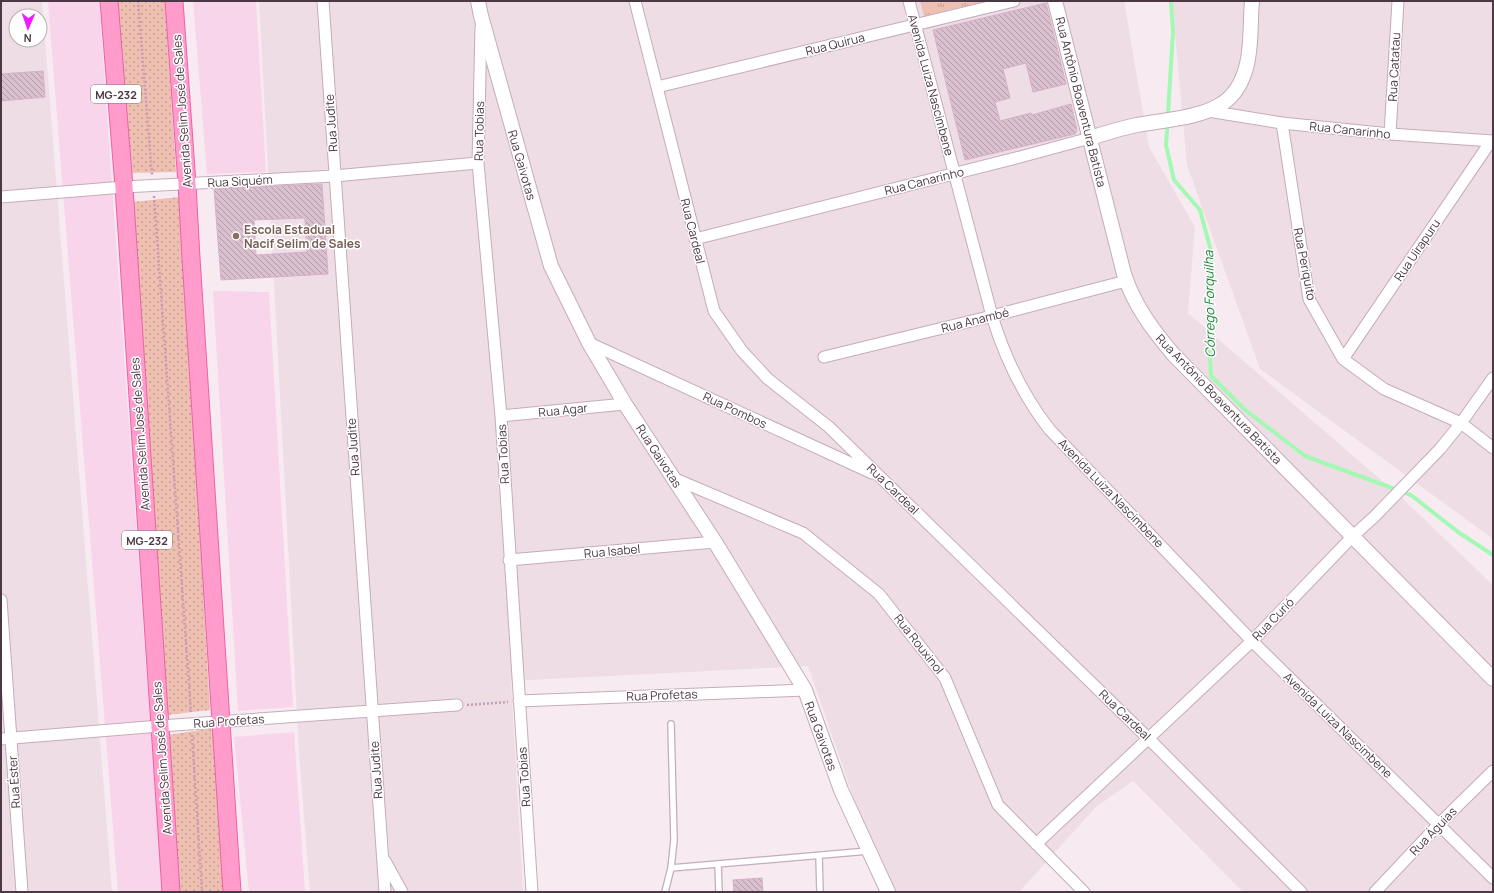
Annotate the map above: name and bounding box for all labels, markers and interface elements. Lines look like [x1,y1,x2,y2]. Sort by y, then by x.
north arrow [8,8,48,48]
street label: Avenida Luiza Nascimbene [904,12,958,158]
street label: Rua Antônio Boaventura Batista [1052,15,1110,189]
street label: Rua Quirua [804,28,866,60]
text: N [23,31,32,46]
street label: Rua Catatau [1384,32,1404,102]
street label: Avenida Selim José de Sales [168,34,196,188]
road number: MG-232 [91,85,141,103]
street label: Rua Judite [320,94,342,152]
street label: Rua Tobias [470,101,488,161]
street label: Rua Canarinho [1309,117,1391,143]
street label: Rua Gaivotas [504,128,540,202]
street label: Rua Canarinho [883,163,965,199]
street label: Rua Siquém [207,171,273,191]
street label: Rua Cardeal [677,197,709,265]
street label: Rua Uirapuru [1390,216,1444,284]
place label: Escola Estadual Nacif Selim de Sales [244,221,361,252]
street label: Rua Periquito [1290,226,1320,302]
marker: Escola Estadual Nacif Selim de Sales [231,231,241,241]
water label: Córrego Forquilha [1199,250,1219,358]
street label: Rua Anambé [939,303,1011,337]
street label: Rua Antônio Boaventura Batista [1152,330,1286,468]
street label: Avenida Selim José de Sales [126,357,154,511]
street label: Rua Pombos [700,388,770,432]
street label: Rua Agar [538,399,589,421]
street label: Rua Judite [342,418,364,476]
street label: Rua Gaivotas [632,421,686,491]
street label: Rua Tobias [493,424,513,484]
street label: Avenida Luiza Nascimbene [1054,435,1168,551]
street label: Rua Cardeal [863,460,923,518]
road number: MG-232 [122,531,172,549]
street label: Rua Isabel [583,540,641,562]
street label: Rua Curió [1248,594,1298,644]
street label: Rua Rouxinol [890,611,948,677]
street label: Avenida Luiza Nascimbene [1280,668,1396,782]
street label: Avenida Selim José de Sales [148,681,176,835]
street label: Rua Profetas [626,685,698,705]
street label: Rua Cardeal [1095,686,1155,744]
street label: Rua Gaivotas [801,699,841,773]
street label: Rua Profetas [193,710,265,732]
street label: Rua Judite [365,741,387,799]
street label: Rua Tobias [513,747,535,807]
street label: Rua Éster [4,754,24,809]
street label: Rua Águias [1406,803,1460,859]

